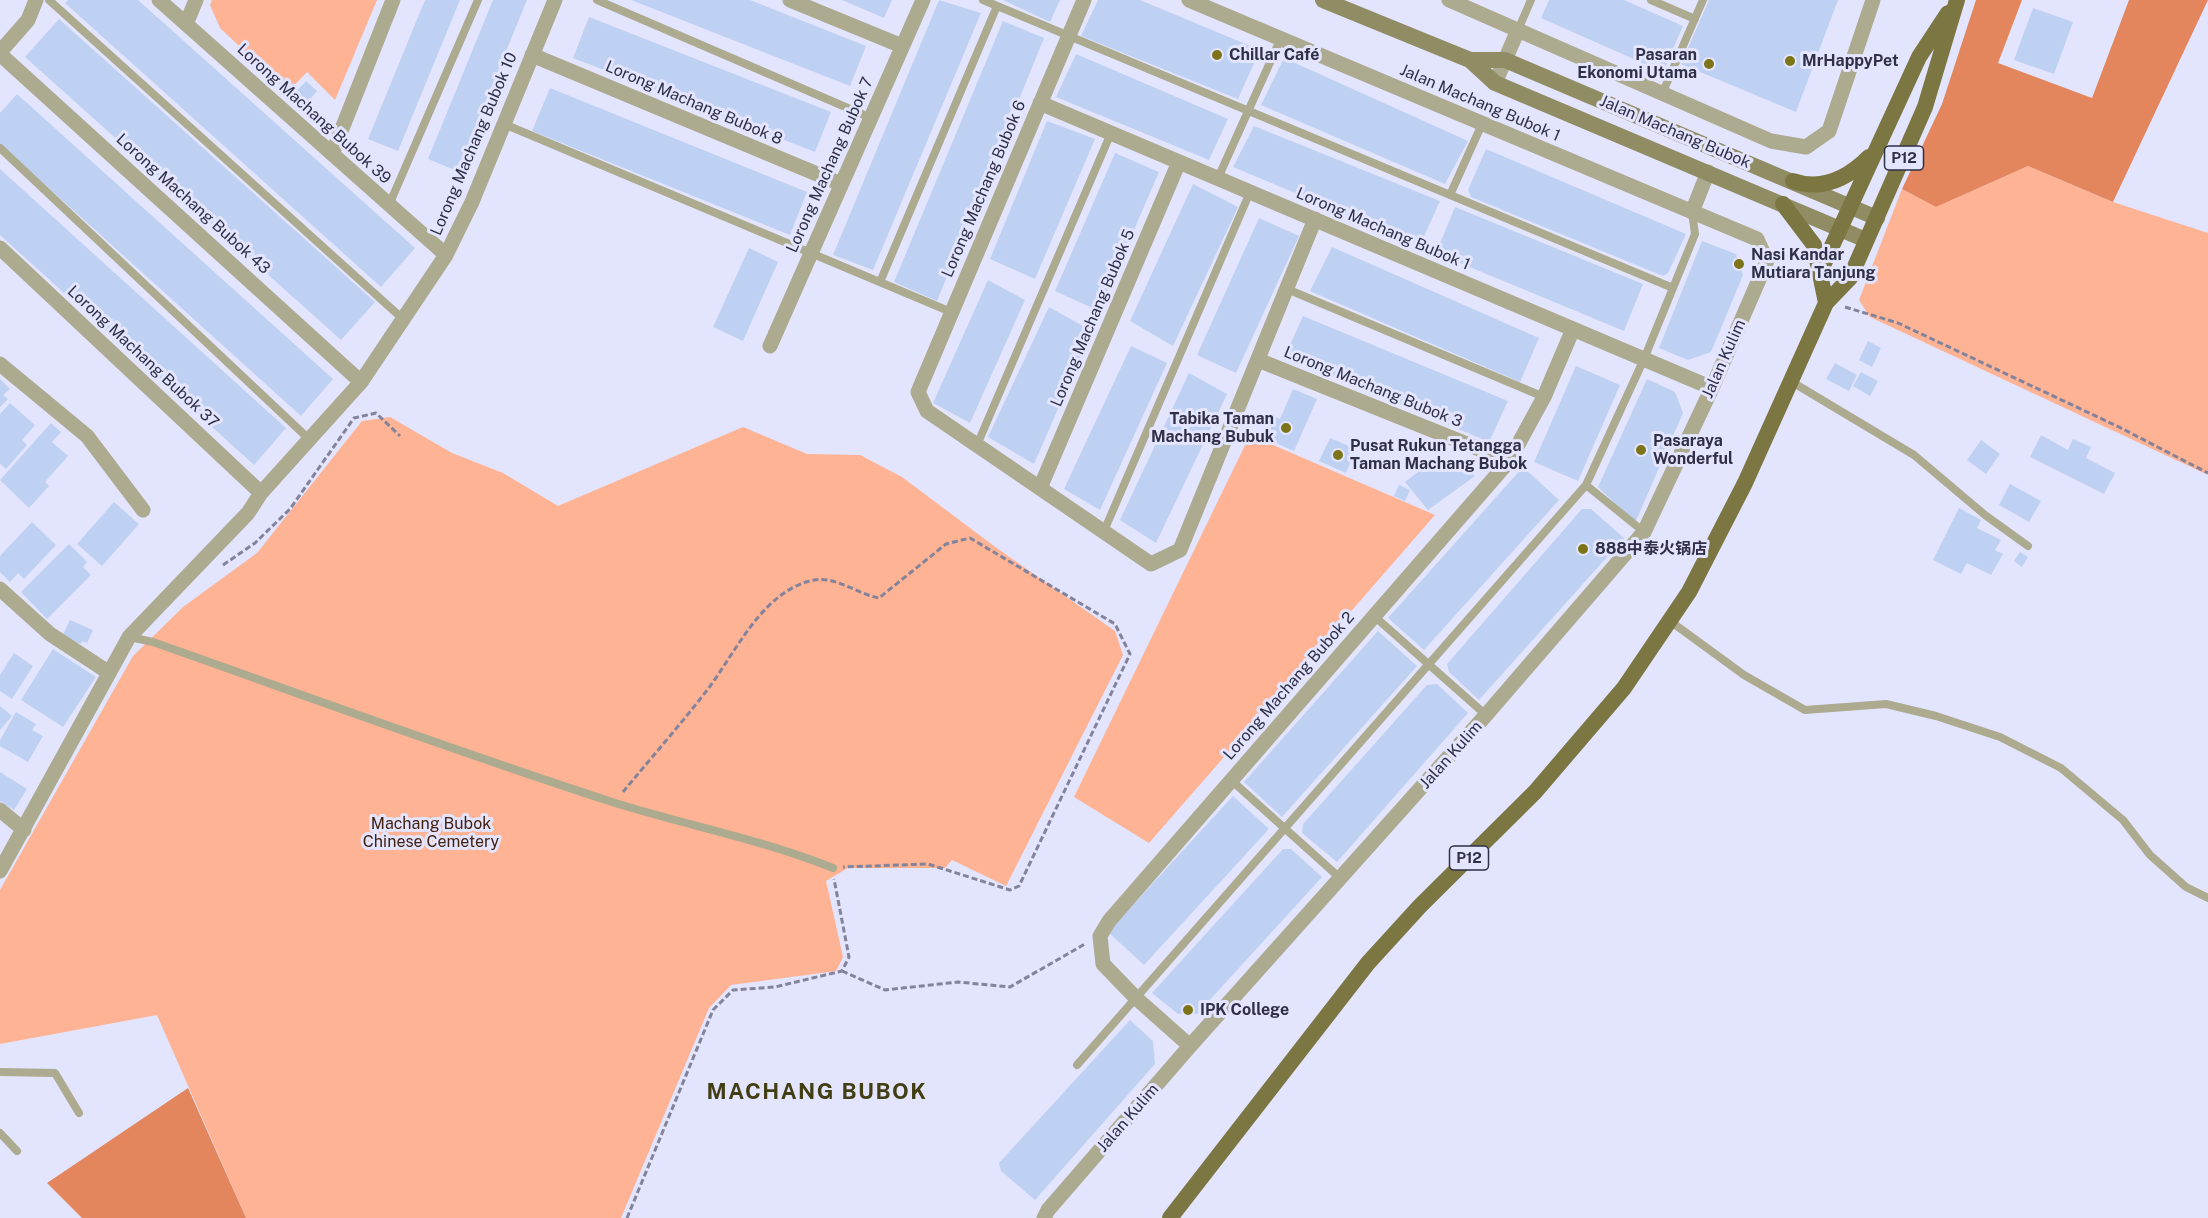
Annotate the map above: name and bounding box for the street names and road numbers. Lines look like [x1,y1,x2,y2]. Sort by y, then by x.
street label: Lorong Machang Bubok 39 [233,40,395,188]
street label: Lorong Machang Bubok 10 [427,50,521,238]
street label: Lorong Machang Bubok 8 [602,57,786,149]
street label: Jalan Machang Bubok 1 [1397,60,1563,146]
street label: Lorong Machang Bubok 7 [783,74,877,256]
street label: Jalan Machang Bubok [1597,91,1753,173]
street label: Lorong Machang Bubok 6 [938,98,1030,280]
street label: Lorong Machang Bubok 43 [112,130,274,278]
road number: P12 [1884,146,1924,170]
street label: Lorong Machang Bubok 1 [1293,184,1473,274]
street label: Lorong Machang Bubok 5 [1047,226,1139,410]
street label: Lorong Machang Bubok 37 [63,282,223,432]
street label: Jalan Kulim [1698,317,1750,401]
street label: Lorong Machang Bubok 3 [1281,342,1465,432]
street label: Lorong Machang Bubok 2 [1219,608,1359,764]
street label: Jalan Kulim [1416,717,1486,793]
road number: P12 [1450,846,1488,870]
street label: Jalan Kulim [1093,1080,1163,1156]

